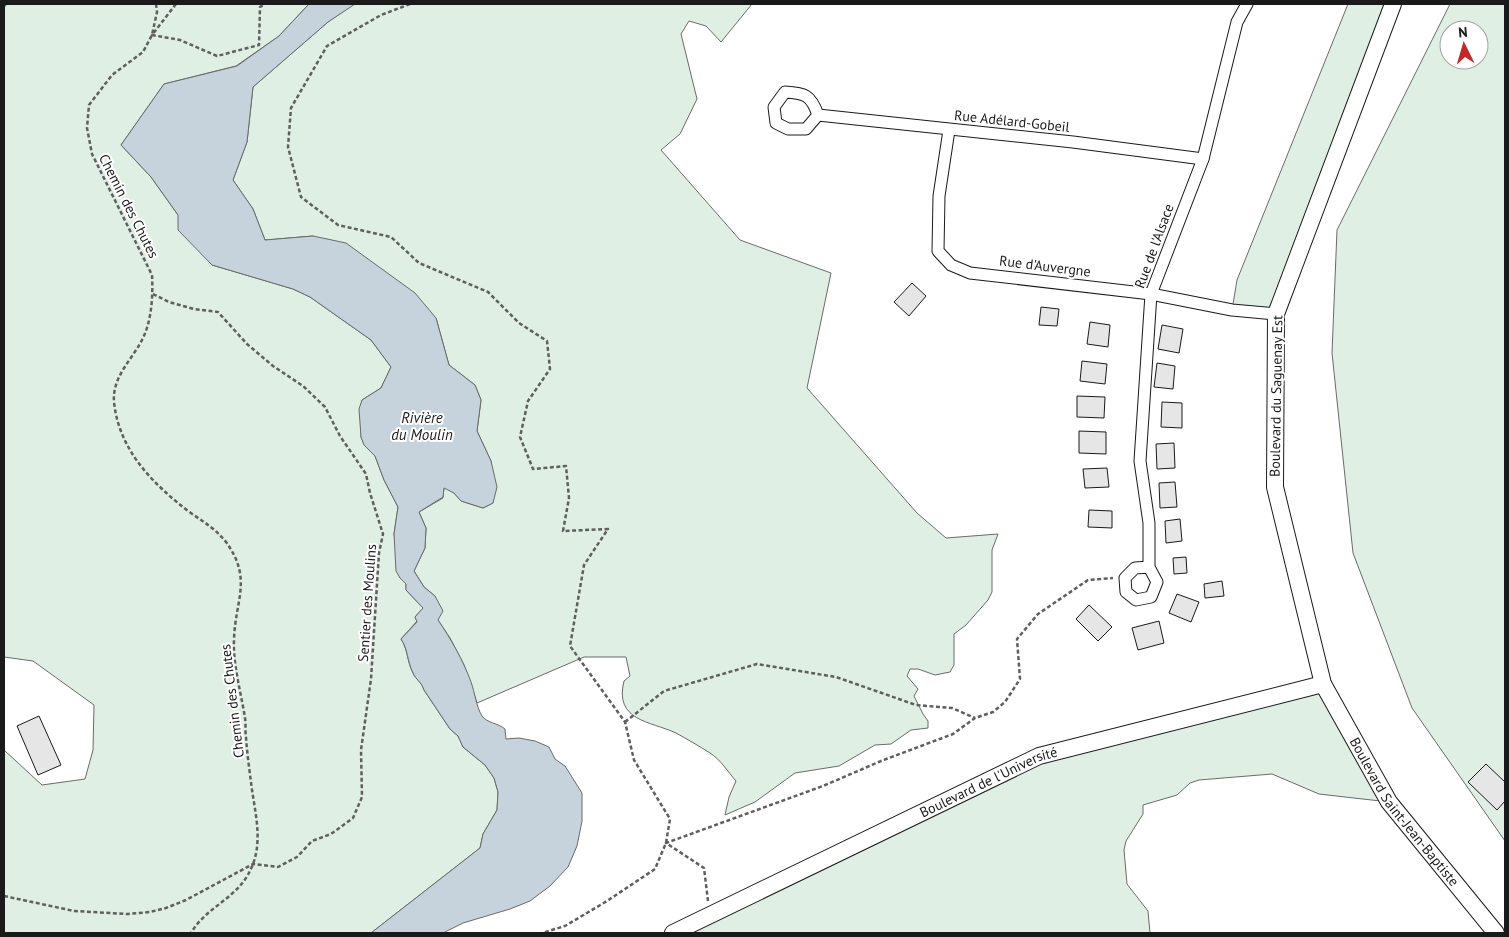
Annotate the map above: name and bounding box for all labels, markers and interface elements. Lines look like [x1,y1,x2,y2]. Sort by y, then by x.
north arrow [1439,20,1489,70]
text: N [1457,23,1468,41]
street label: Rue Adélard-Gobeil [953,106,1071,136]
street label: Chemin des Chutes [95,151,163,261]
street label: Rue de l'Alsace [1130,201,1178,291]
street label: Rue d'Auvergne [998,251,1092,281]
street label: Boulevard du Saguenay Est [1266,315,1286,477]
water label: Rivière du Moulin [391,408,453,444]
street label: Sentier des Moulins [354,543,380,663]
street label: Chemin des Chutes [216,643,248,759]
street label: Boulevard Saint-Jean-Baptiste [1346,734,1463,890]
street label: Boulevard de l'Université [917,743,1059,821]

